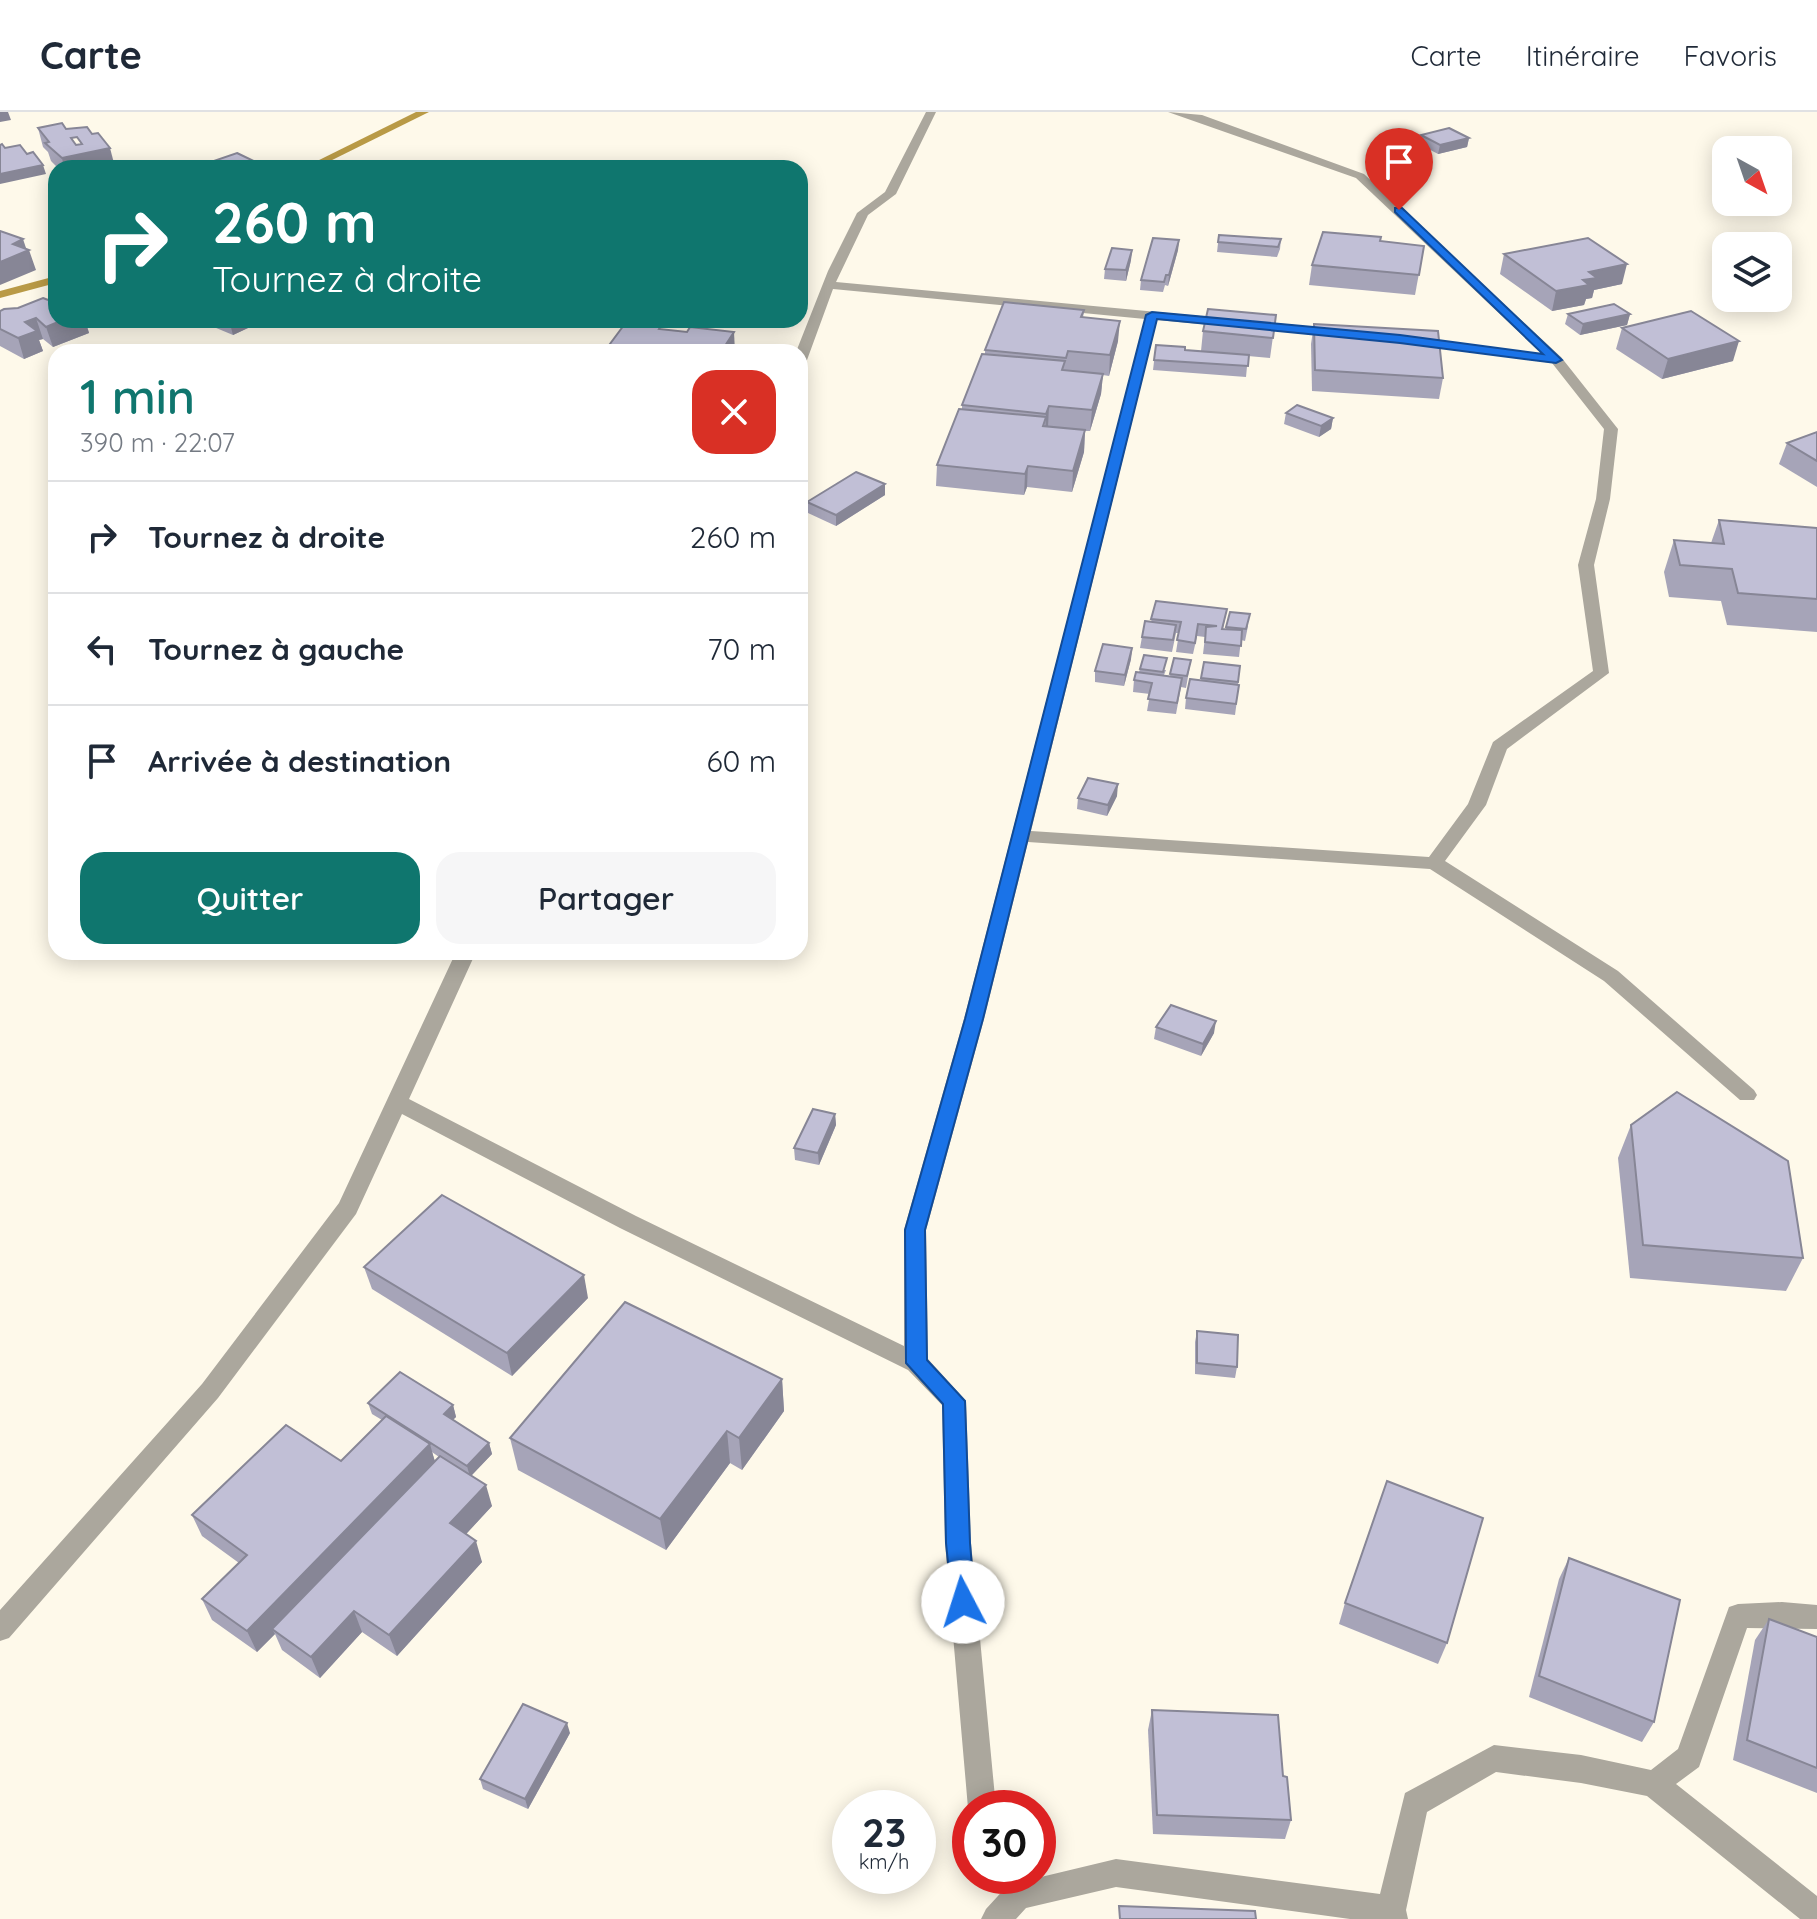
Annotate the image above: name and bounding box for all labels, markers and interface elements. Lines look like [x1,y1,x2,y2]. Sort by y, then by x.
text: Carte [40,31,142,79]
text: Carte [1410,38,1482,73]
text: Itinéraire [1526,38,1640,73]
text: Favoris [1684,38,1777,73]
pin [1365,128,1433,210]
north arrow [1712,136,1792,216]
map controls [1712,136,1792,312]
icon: arrive [1377,140,1421,184]
text: 260 m [212,187,377,257]
icon: right [80,192,184,296]
button: layers [1712,232,1792,312]
text: Tournez à droite [212,256,482,301]
text: 1 min [80,366,195,426]
button: close [692,370,776,454]
text: 390 m · 22:07 [80,426,235,459]
icon: right [80,515,124,559]
text: Tournez à droite [148,518,385,556]
text: 260 m [690,518,776,556]
icon: left [80,627,124,671]
text: Tournez à gauche [148,630,404,668]
text: 70 m [707,630,776,668]
icon: arrive [80,739,124,783]
text: Arrivée à destination [148,742,451,780]
text: 60 m [706,742,776,780]
button: Quitter [80,852,420,944]
button: Partager [436,852,776,944]
position arrow [921,1560,1005,1644]
speed limit sign: 30 [952,1790,1056,1894]
text: 23 [862,1807,906,1857]
text: km/h [859,1849,909,1874]

